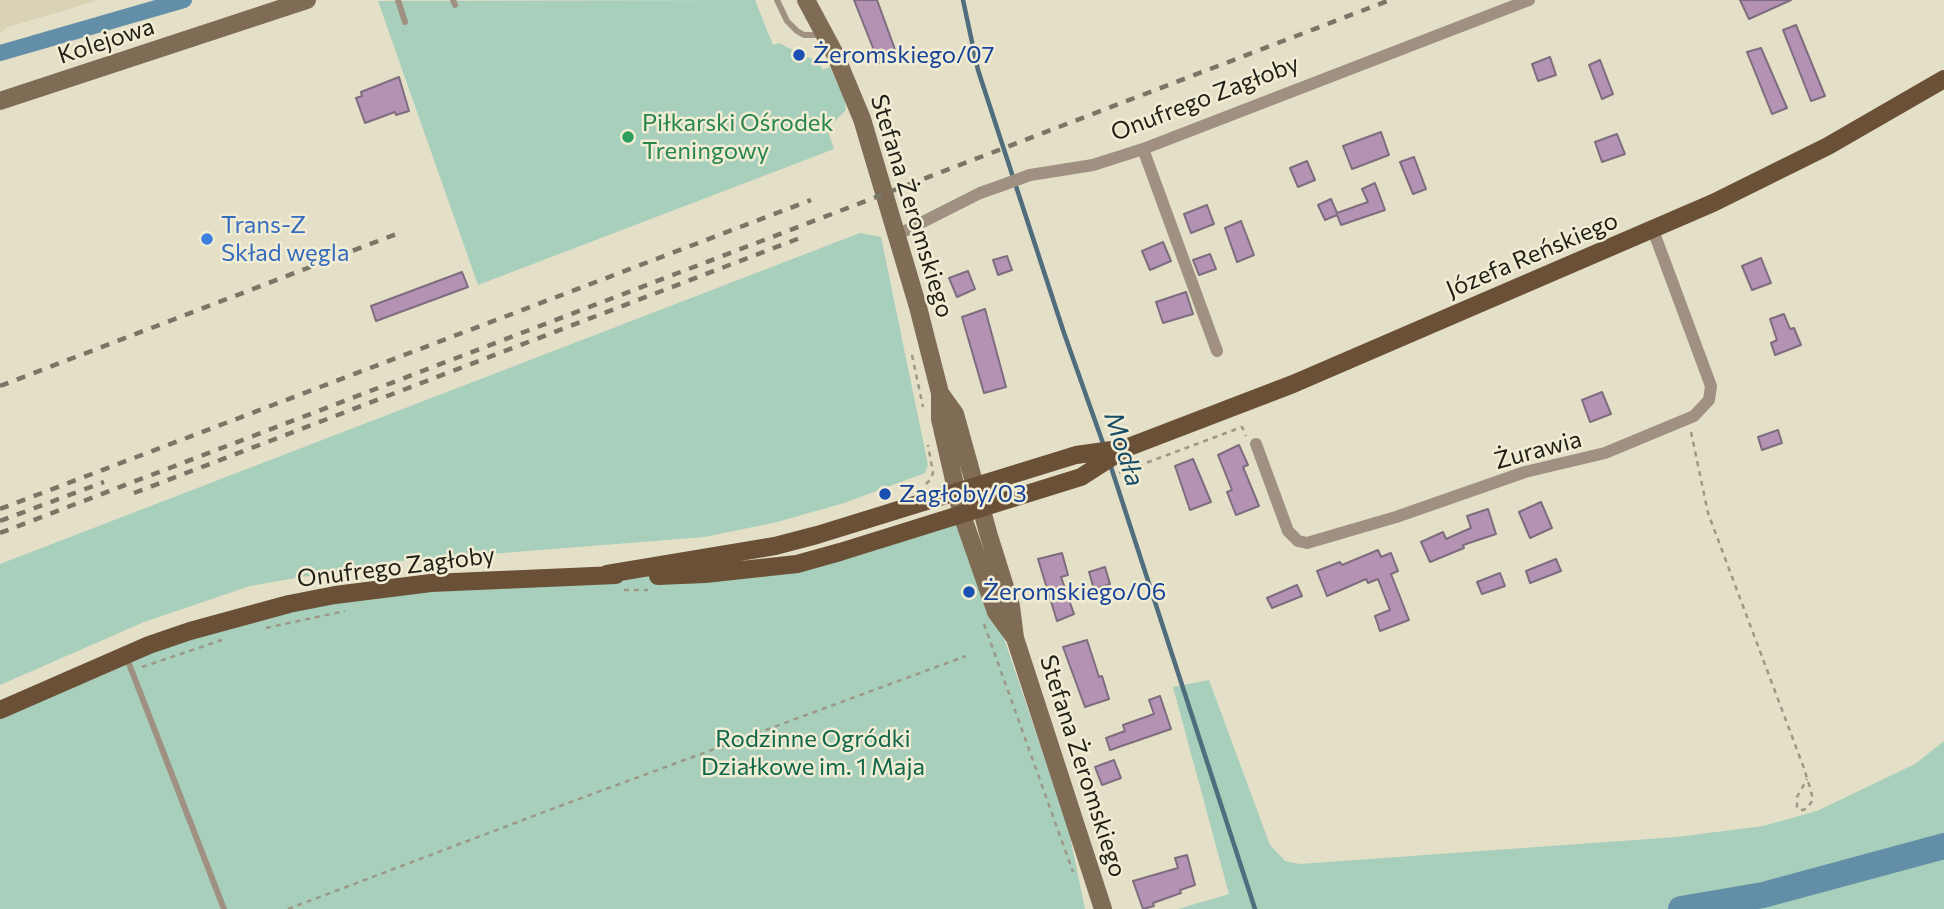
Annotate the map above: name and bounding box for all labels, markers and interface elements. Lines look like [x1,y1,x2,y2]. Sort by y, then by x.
street label: Kolejowa [54,12,158,70]
place label: Żeromskiego/07 [813,41,994,69]
marker: Żeromskiego/07 [791,47,807,63]
street label: Onufrego Zagłoby [1107,49,1303,147]
street label: Stefana Żeromskiego [864,91,960,321]
place label: Piłkarski Ośrodek Treningowy [642,109,833,165]
marker: Piłkarski Ośrodek Treningowy [620,129,636,145]
street label: Józefa Reńskiego [1442,206,1622,304]
place label: Trans-Z Skład węgla [221,211,349,267]
marker: Trans-Z Skład węgla [199,231,215,247]
water label: Modła [1097,408,1151,490]
street label: Żurawia [1491,425,1585,475]
place label: Zagłoby/03 [899,480,1027,508]
marker: Zagłoby/03 [877,486,893,502]
street label: Onufrego Zagłoby [295,541,497,593]
place label: Żeromskiego/06 [983,578,1166,606]
marker: Żeromskiego/06 [961,584,977,600]
street label: Stefana Żeromskiego [1033,651,1133,881]
park label: Rodzinne Ogródki Działkowe im. 1 Maja [701,725,925,781]

